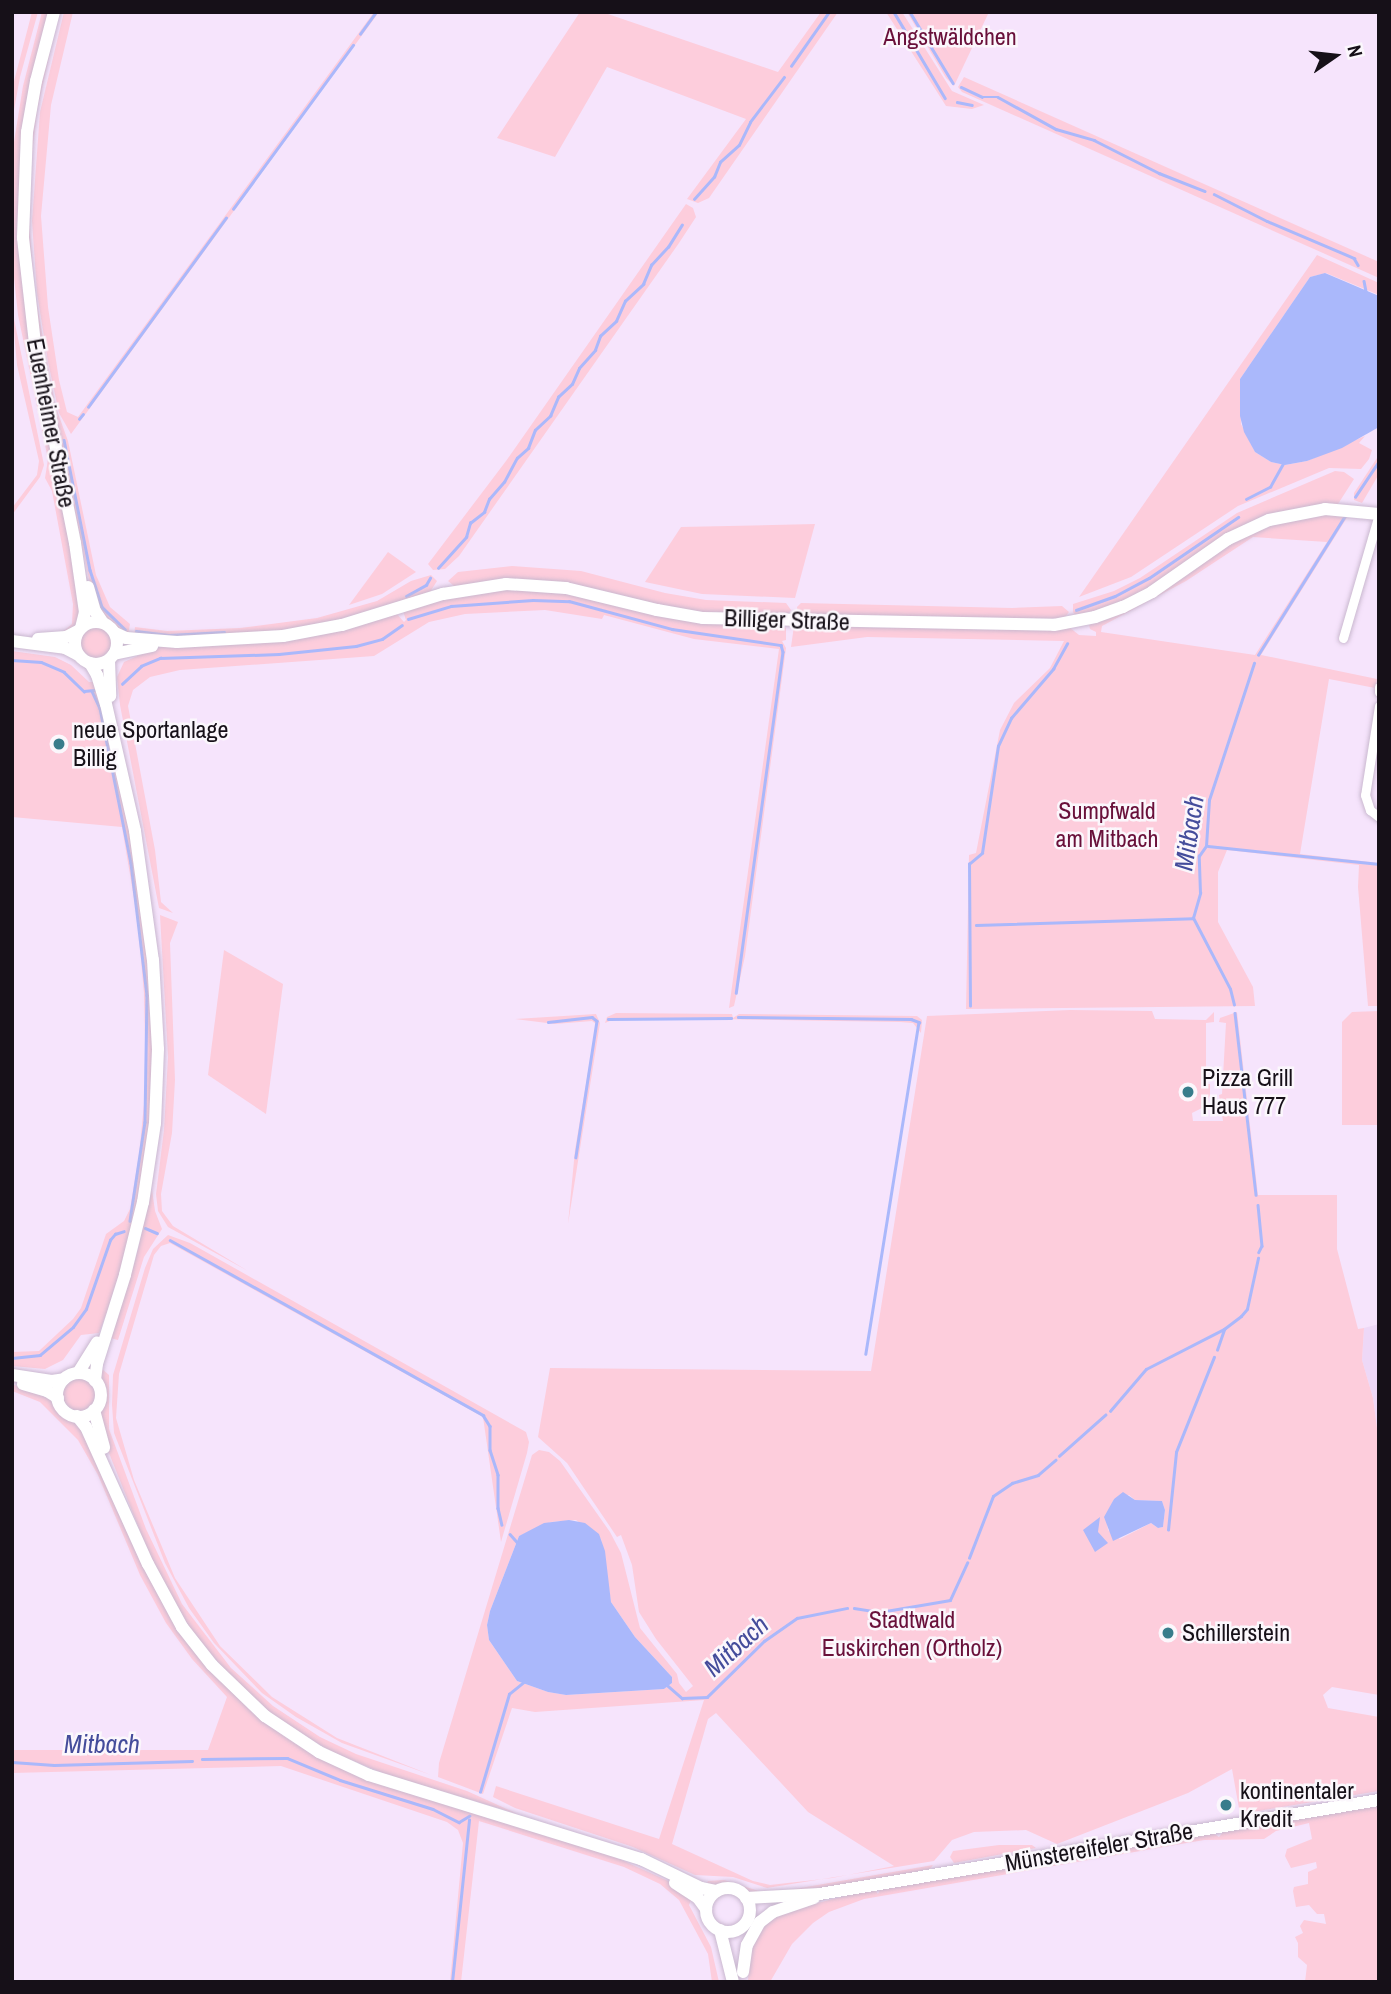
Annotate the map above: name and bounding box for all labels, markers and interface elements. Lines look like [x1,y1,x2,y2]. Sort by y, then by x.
north arrow [1300,21,1370,91]
park label: Angstwäldchen [883,23,1017,51]
text: N [1341,42,1369,60]
street label: Euenheimer Straße [20,336,82,510]
street label: Billiger Straße [724,603,850,637]
place label: neue Sportanlage Billig [73,716,228,772]
marker: neue Sportanlage Billig [51,736,67,752]
water label: Mitbach [1168,793,1210,873]
park label: Sumpfwald am Mitbach [1056,797,1158,853]
place label: Pizza Grill Haus 777 [1202,1064,1293,1120]
marker: Pizza Grill Haus 777 [1180,1084,1196,1100]
park label: Stadtwald Euskirchen (Ortholz) [822,1606,1002,1662]
water label: Mitbach [697,1609,775,1683]
place label: Schillerstein [1182,1619,1290,1647]
marker: Schillerstein [1160,1625,1176,1641]
water label: Mitbach [64,1728,140,1760]
place label: kontinentaler Kredit [1240,1777,1354,1833]
marker: kontinentaler Kredit [1218,1797,1234,1813]
street label: Münstereifeler Straße [1003,1816,1195,1878]

